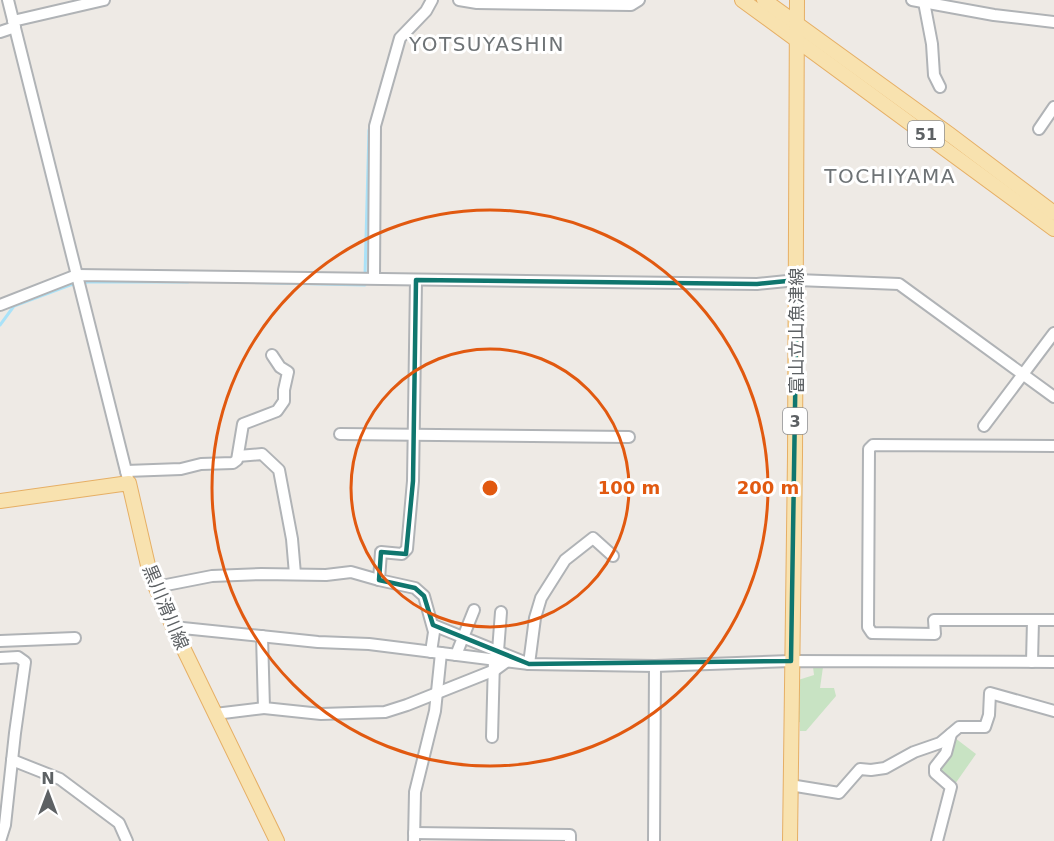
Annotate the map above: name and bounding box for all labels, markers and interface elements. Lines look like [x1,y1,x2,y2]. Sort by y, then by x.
district label: YOTSUYASHIN [408,32,565,56]
road number: 51 [908,121,944,147]
district label: TOCHIYAMA [823,164,956,188]
street label: 富山立山魚津線 [786,268,807,394]
road number: 3 [783,408,807,434]
text: 100 m [598,477,660,498]
text: 200 m [737,477,799,498]
centre of rings [480,478,500,498]
street label: 黒川滑川線 [139,561,193,653]
north arrow [18,763,78,823]
text: N [41,769,55,788]

